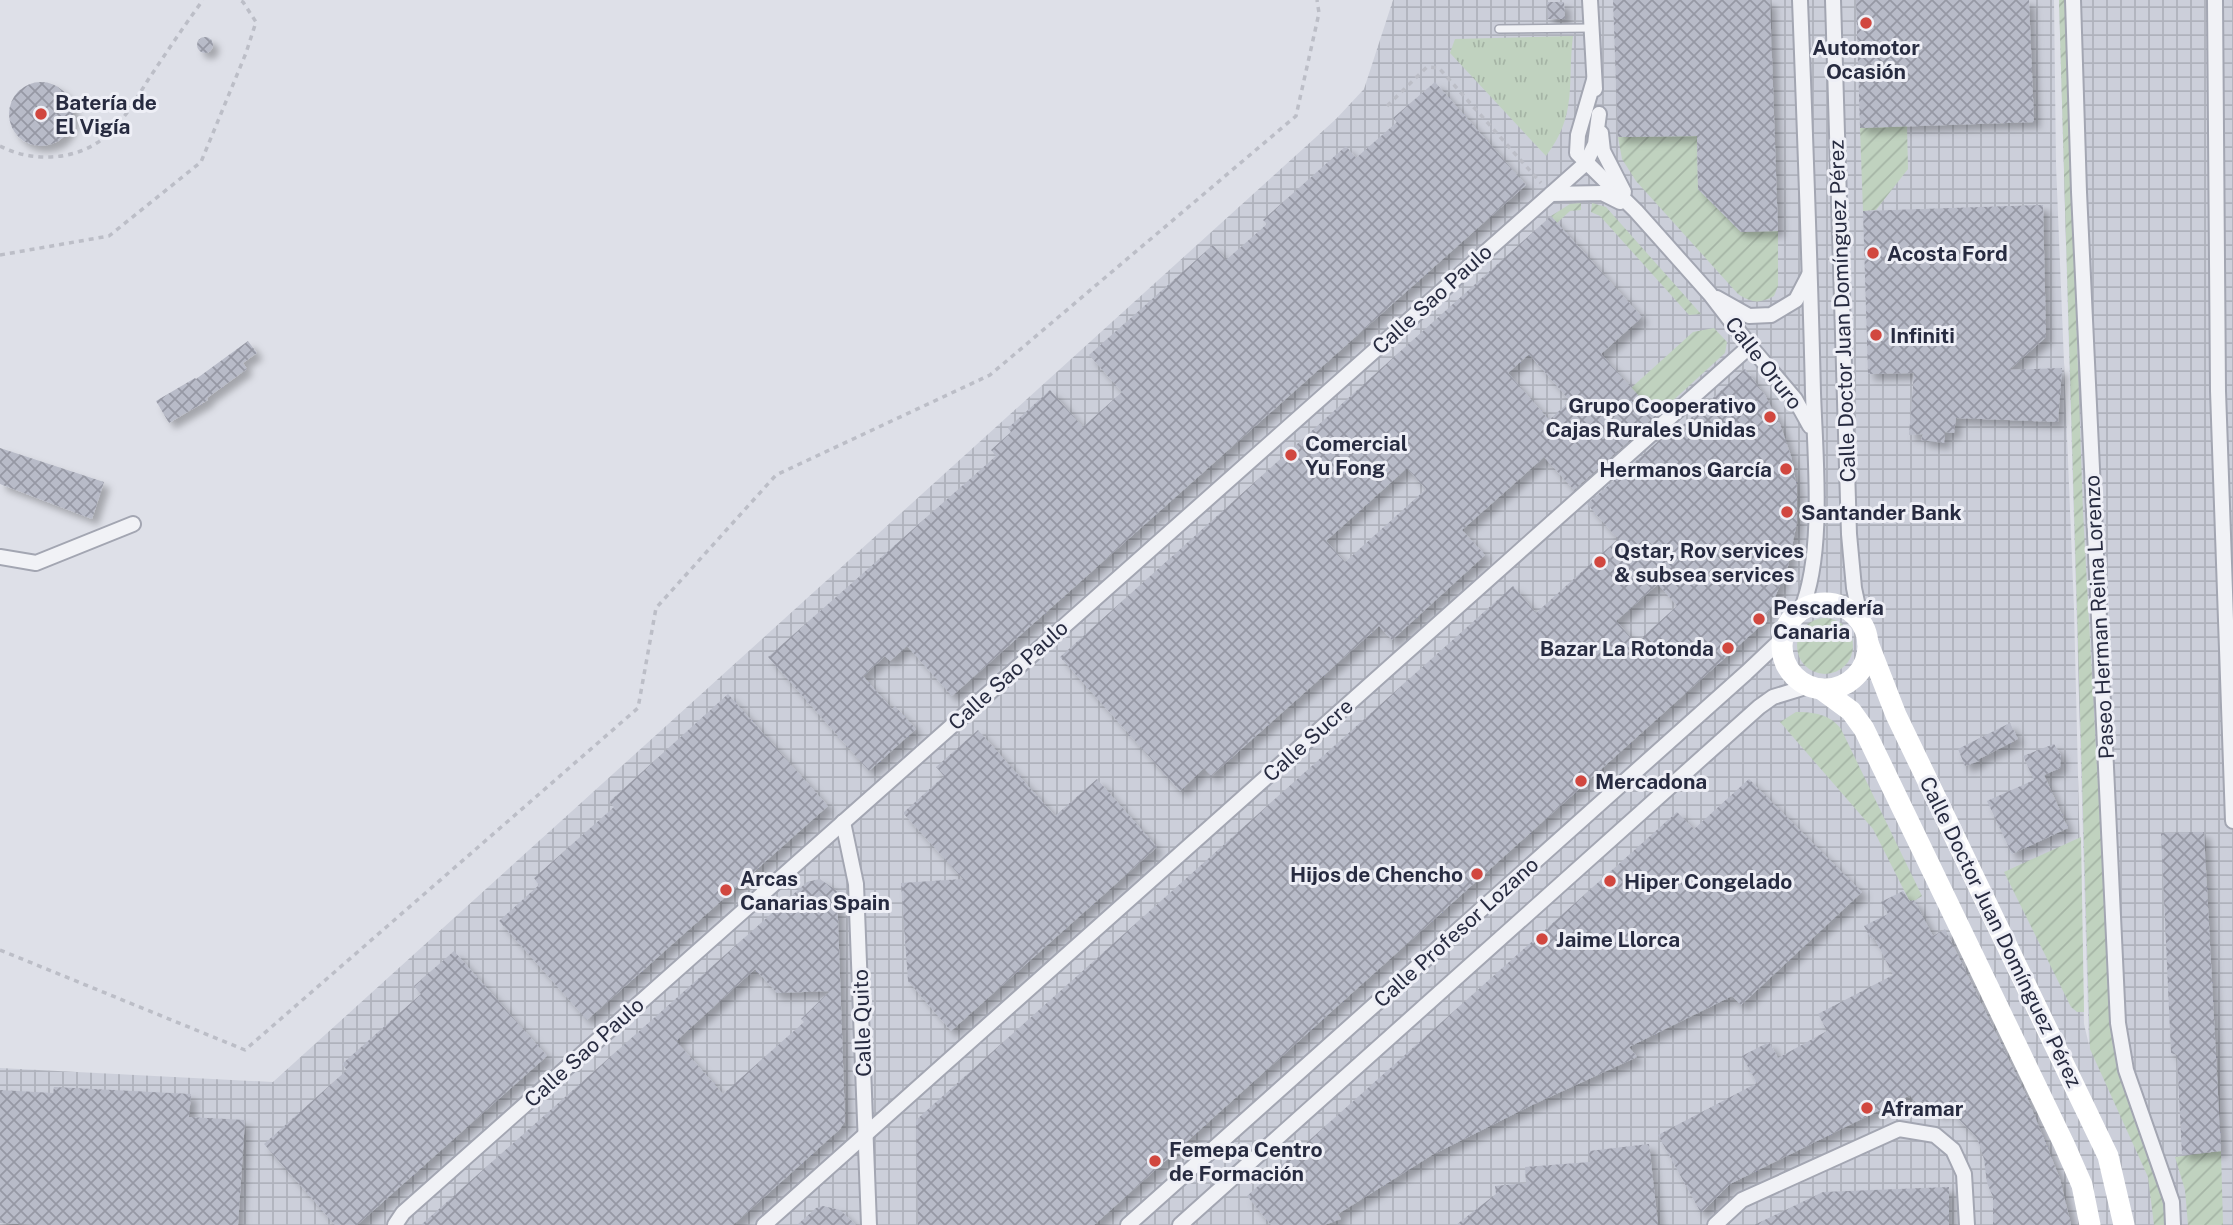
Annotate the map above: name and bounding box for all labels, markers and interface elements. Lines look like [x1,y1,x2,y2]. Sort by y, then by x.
marker: Automotor Ocasión [1858,15,1874,31]
place label: Automotor Ocasión [1812,35,1920,84]
place label: Batería de El Vigía [55,90,157,139]
marker: Batería de El Vigía [33,106,49,122]
street label: Calle Doctor Juan Domínguez Pérez [1824,139,1860,483]
street label: Calle Sao Paulo [1367,239,1497,359]
place label: Acosta Ford [1887,241,2008,266]
marker: Acosta Ford [1865,245,1881,261]
street label: Calle Oruro [1720,312,1808,414]
place label: Infiniti [1890,323,1955,348]
marker: Infiniti [1868,327,1884,343]
place label: Grupo Cooperativo Cajas Rurales Unidas [1546,393,1756,442]
marker: Grupo Cooperativo Cajas Rurales Unidas [1762,409,1778,425]
place label: Comercial Yu Fong [1305,431,1408,480]
marker: Comercial Yu Fong [1283,447,1299,463]
place label: Hermanos García [1599,457,1772,482]
marker: Hermanos García [1778,461,1794,477]
street label: Paseo Herman Reina Lorenzo [2079,474,2119,760]
place label: Santander Bank [1801,500,1962,525]
marker: Santander Bank [1779,504,1795,520]
place label: Qstar, Rov services & subsea services [1614,538,1804,587]
marker: Qstar, Rov services & subsea services [1592,554,1608,570]
place label: Pescadería Canaria [1773,595,1884,644]
marker: Pescadería Canaria [1751,611,1767,627]
street label: Calle Sao Paulo [943,615,1073,735]
place label: Bazar La Rotonda [1540,636,1714,661]
marker: Bazar La Rotonda [1720,640,1736,656]
street label: Calle Sucre [1258,693,1358,787]
place label: Mercadona [1595,769,1707,794]
street label: Calle Doctor Juan Domínguez Pérez [1915,772,2087,1092]
marker: Mercadona [1573,773,1589,789]
street label: Calle Profesor Lozano [1369,852,1543,1012]
place label: Hijos de Chencho [1290,862,1463,887]
place label: Arcas Canarias Spain [740,866,890,915]
marker: Hijos de Chencho [1469,866,1485,882]
place label: Hiper Congelado [1624,869,1792,894]
marker: Hiper Congelado [1602,873,1618,889]
marker: Arcas Canarias Spain [718,882,734,898]
place label: Jaime Llorca [1556,927,1680,952]
marker: Jaime Llorca [1534,931,1550,947]
street label: Calle Quito [848,969,876,1077]
street label: Calle Sao Paulo [519,992,649,1112]
place label: Aframar [1881,1096,1964,1121]
marker: Aframar [1859,1100,1875,1116]
place label: Femepa Centro de Formación [1169,1137,1323,1186]
marker: Femepa Centro de Formación [1147,1153,1163,1169]

